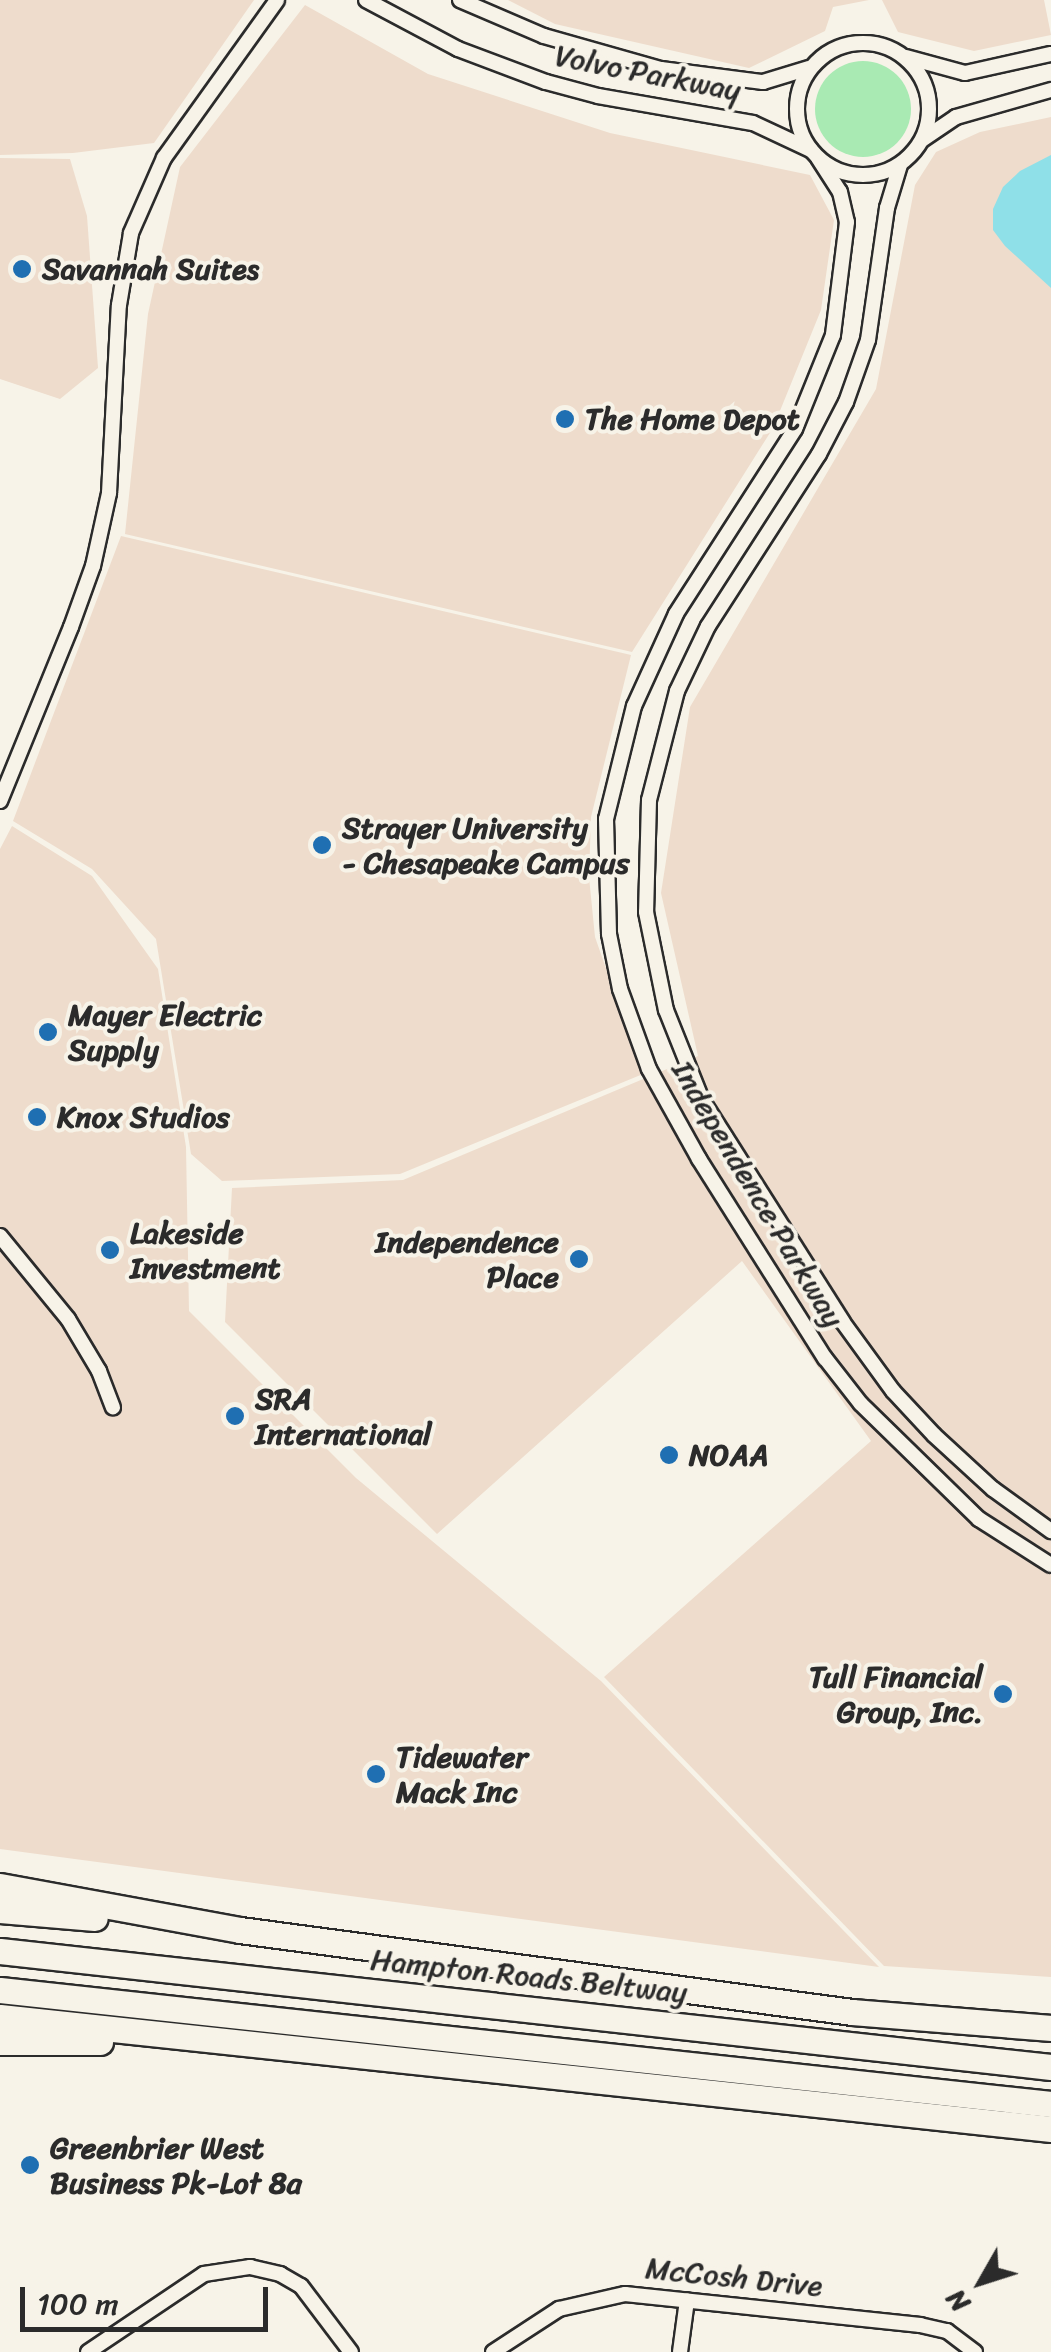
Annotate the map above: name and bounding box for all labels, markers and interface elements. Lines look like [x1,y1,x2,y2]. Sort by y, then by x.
street label: Volvo Parkway [552,37,744,109]
place label: Savannah Suites [42,251,261,287]
marker: Savannah Suites [11,258,33,280]
place label: The Home Depot [585,401,801,437]
marker: The Home Depot [554,408,576,430]
place label: Strayer University - Chesapeake Campus [342,810,628,880]
marker: Strayer University - Chesapeake Campus [311,834,333,856]
place label: Mayer Electric Supply [68,997,262,1068]
marker: Mayer Electric Supply [37,1021,59,1043]
street label: Independence Parkway [664,1054,852,1334]
place label: Knox Studios [57,1099,229,1135]
marker: Knox Studios [26,1106,48,1128]
place label: Lakeside Investment [130,1215,281,1286]
place label: Independence Place [375,1224,559,1294]
marker: Lakeside Investment [99,1239,121,1261]
marker: Independence Place [568,1248,590,1270]
place label: SRA International [255,1381,432,1452]
marker: SRA International [224,1405,246,1427]
place label: NOAA [689,1437,768,1473]
marker: NOAA [658,1444,680,1466]
place label: Tull Financial Group, Inc. [809,1659,983,1730]
marker: Tull Financial Group, Inc. [992,1683,1014,1705]
place label: Tidewater Mack Inc [396,1739,528,1810]
marker: Tidewater Mack Inc [365,1763,387,1785]
street label: Hampton Roads Beltway [368,1941,690,2011]
place label: Greenbrier West Business Pk-Lot 8a [50,2130,303,2200]
marker: Greenbrier West Business Pk-Lot 8a [19,2154,41,2176]
north arrow [931,2232,1031,2332]
street label: McCosh Drive [643,2250,825,2304]
scale bar [25,2267,272,2329]
text: 100 m [37,2277,119,2331]
text: N [932,2278,982,2324]

